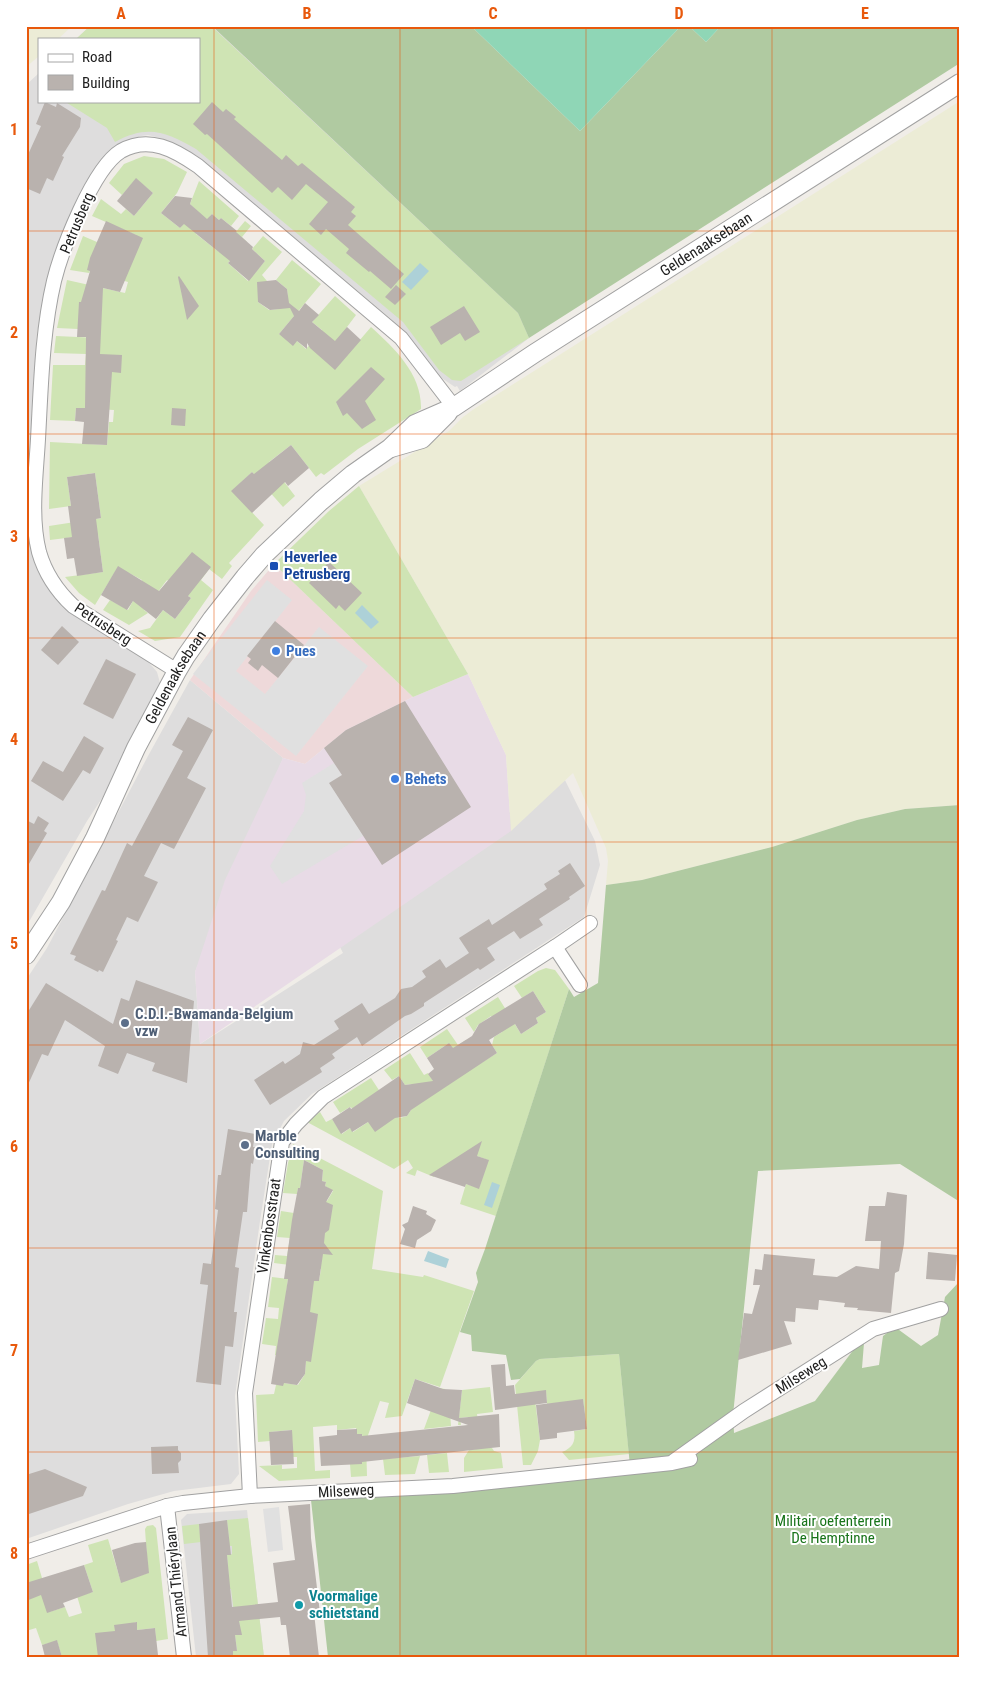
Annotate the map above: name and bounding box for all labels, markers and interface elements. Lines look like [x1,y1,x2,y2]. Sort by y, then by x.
text: A [116,4,126,23]
text: B [303,4,312,23]
text: C [488,4,498,23]
text: D [674,4,684,23]
text: E [861,4,869,23]
legend [38,38,200,102]
text: Road [82,48,112,66]
text: Building [82,74,130,92]
text: 1 [10,120,18,139]
street label: Petrusberg [56,190,98,256]
street label: Geldenaaksebaan [657,209,755,280]
text: 2 [10,323,18,342]
text: 3 [10,527,18,546]
place label: Heverlee Petrusberg [284,548,350,583]
marker: Heverlee Petrusberg [268,560,280,572]
street label: Petrusberg [71,599,135,649]
street label: Geldenaaksebaan [141,627,210,727]
place label: Pues [286,642,316,660]
marker: Pues [270,645,282,657]
text: 4 [10,730,18,749]
place label: Behets [405,770,447,788]
marker: Behets [389,773,401,785]
text: 5 [10,934,18,953]
place label: C.D.I.-Bwamanda-Belgium vzw [135,1005,293,1040]
marker: C.D.I.-Bwamanda-Belgium vzw [119,1017,131,1029]
place label: Marble Consulting [255,1127,320,1162]
text: 6 [10,1137,18,1156]
marker: Marble Consulting [239,1139,251,1151]
street label: Vinkenbosstraat [253,1177,285,1275]
text: 7 [10,1341,18,1360]
street label: Milseweg [772,1352,830,1398]
street label: Milseweg [317,1481,375,1501]
park label: Militair oefenterrein De Hemptinne [775,1512,891,1547]
street label: Armand Thiérylaan [161,1526,191,1638]
text: 8 [10,1544,18,1563]
place label: Voormalige schietstand [309,1587,379,1622]
marker: Voormalige schietstand [293,1599,305,1611]

